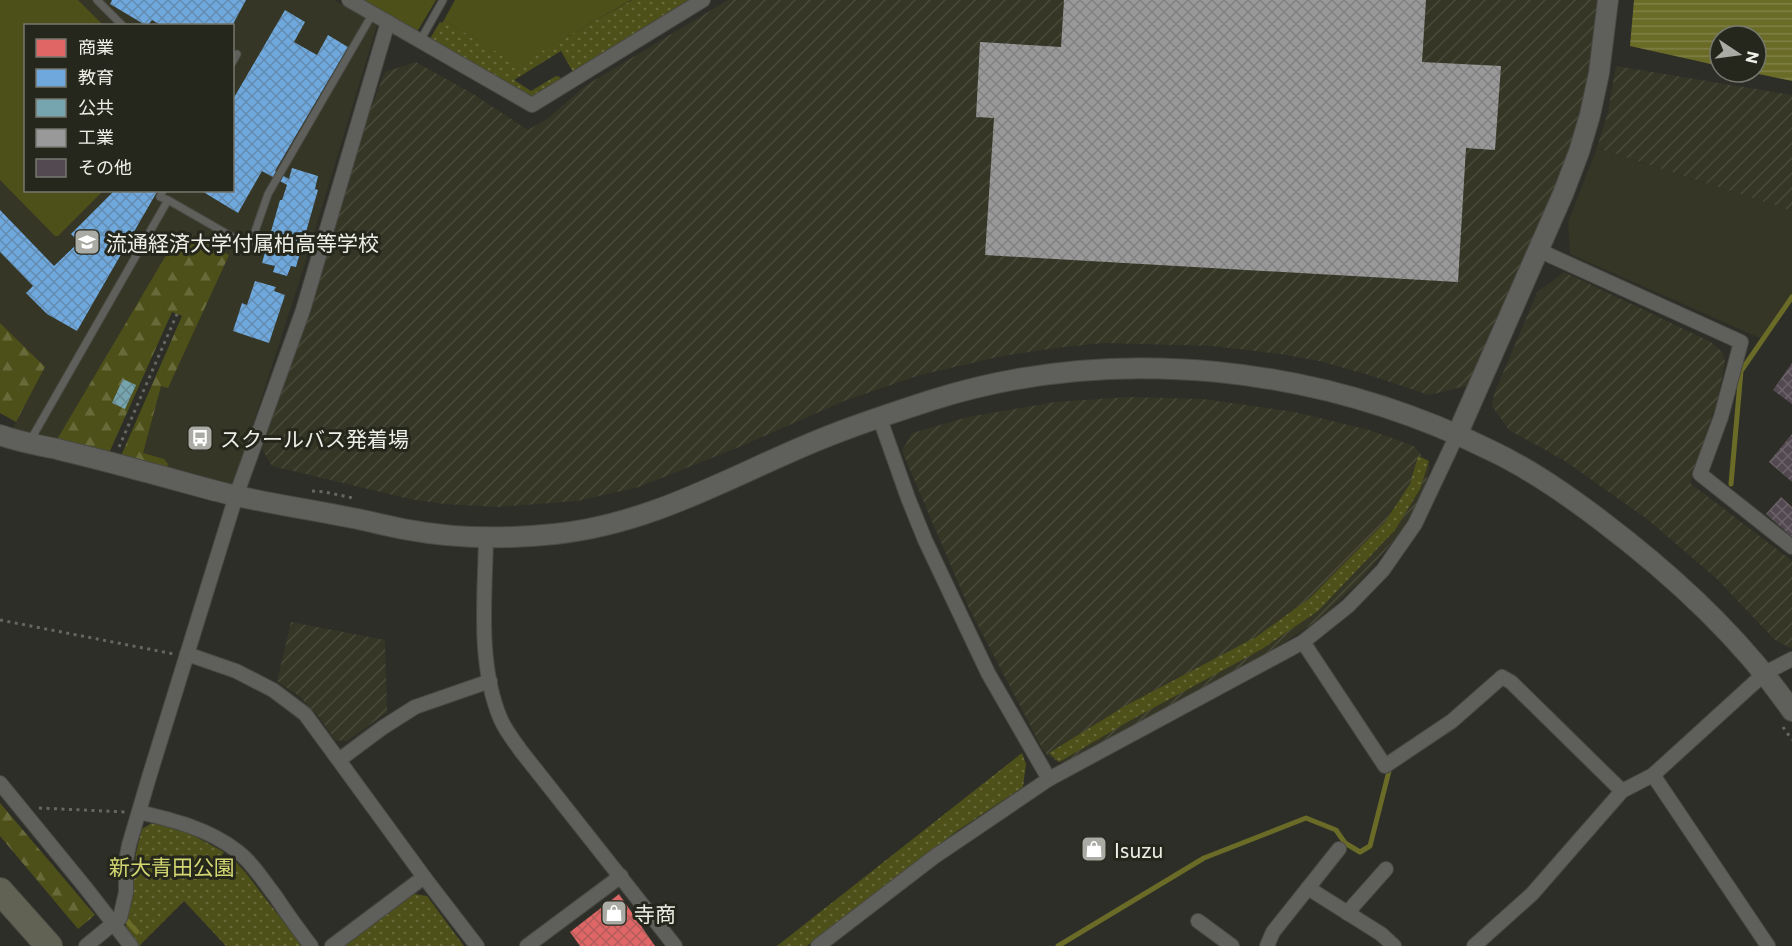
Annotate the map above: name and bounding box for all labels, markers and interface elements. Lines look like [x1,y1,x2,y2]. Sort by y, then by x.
legend [24,24,234,192]
north arrow [1708,24,1768,84]
text: 商業 [78,36,114,58]
text: N [1742,50,1764,65]
text: 教育 [78,66,114,88]
text: 公共 [78,96,114,118]
text: 工業 [78,126,114,148]
text: その他 [78,156,132,178]
school or university icon: 流通経済大学付属柏高等学校 [72,227,102,257]
place label: 流通経済大学付属柏高等学校 [106,230,379,255]
bus stop icon: スクールバス発着場 [185,423,215,453]
place label: スクールバス発着場 [220,426,409,451]
shop icon: Isuzu [1079,834,1109,864]
place label: Isuzu [1114,837,1163,862]
park label: 新大青田公園 [109,854,235,879]
shop icon: 寺商 [599,898,629,928]
place label: 寺商 [634,901,676,926]

